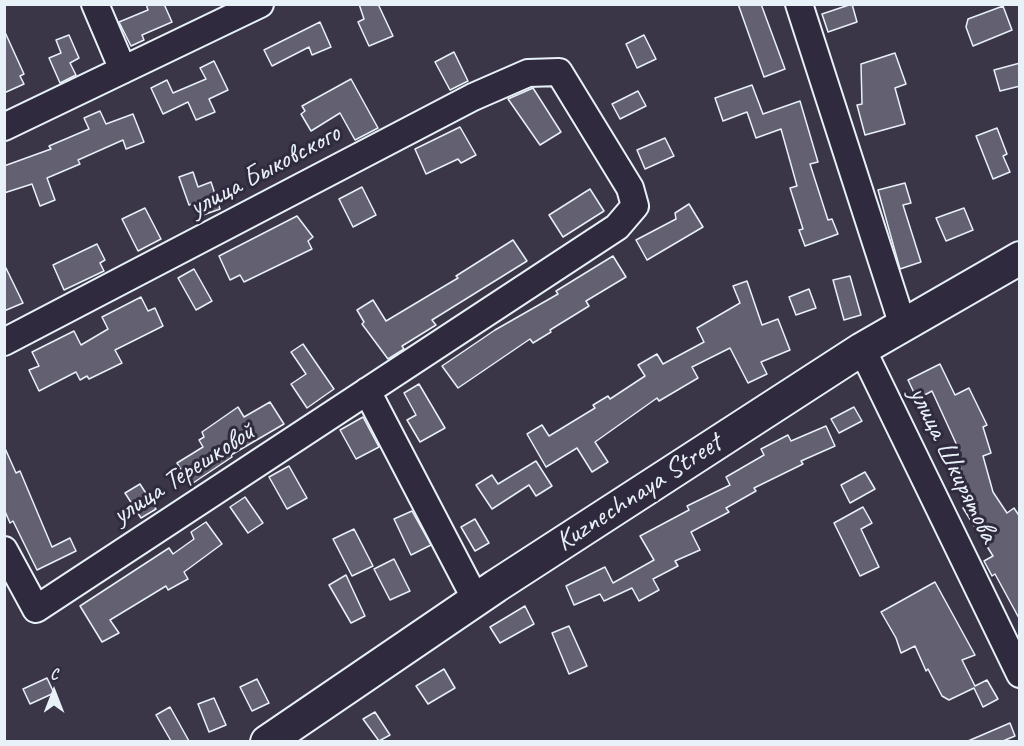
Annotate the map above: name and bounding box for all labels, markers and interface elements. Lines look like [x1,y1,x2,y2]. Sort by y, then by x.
street label: улица Быковского [184,117,346,225]
street label: улица Шкирятова [901,381,1005,549]
street label: улица Терешковой [106,415,262,533]
street label: Kuznechnaya Street [550,427,728,559]
north arrow [24,662,84,722]
text: С [50,664,58,684]

